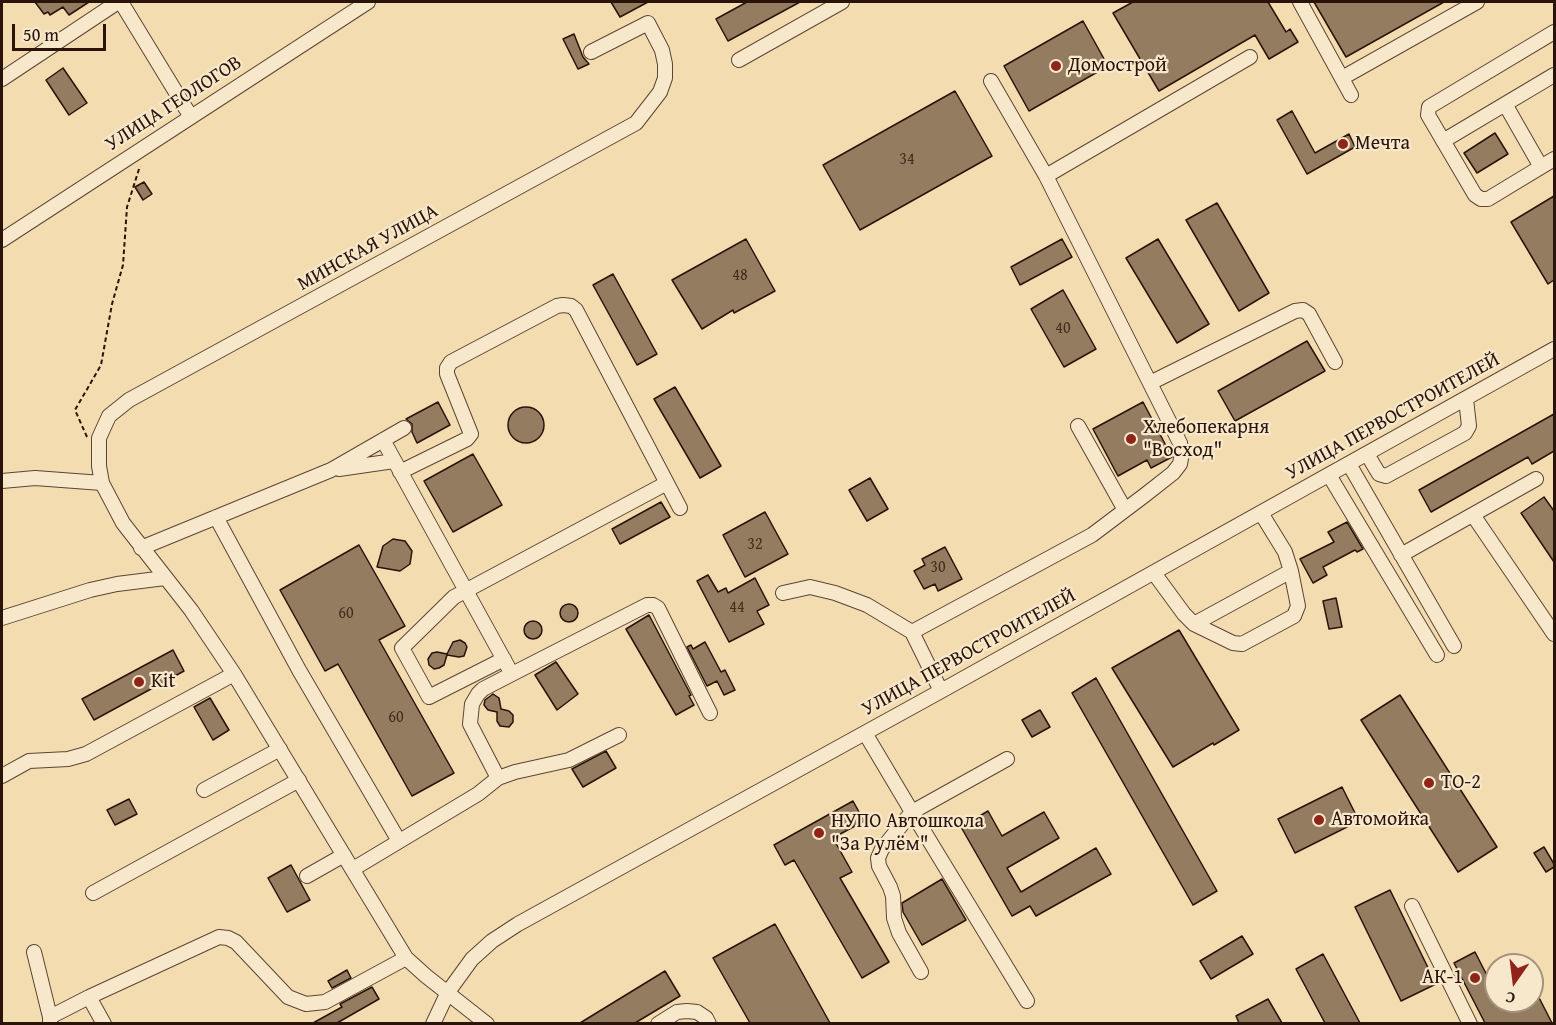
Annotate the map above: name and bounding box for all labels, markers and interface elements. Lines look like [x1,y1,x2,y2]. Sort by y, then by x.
scale bar [15,12,110,50]
text: 50 m [23,21,59,48]
street label: УЛИЦА ГЕОЛОГОВ [101,51,247,157]
place label: Домострой [1068,54,1167,78]
marker: Домострой [1049,59,1063,73]
place label: Мечта [1355,132,1410,156]
marker: Мечта [1336,137,1350,151]
house number: 34 [899,150,915,170]
street label: МИНСКАЯ УЛИЦА [293,199,443,297]
house number: 48 [732,266,748,286]
house number: 40 [1055,319,1071,339]
street label: УЛИЦА ПЕРВОСТРОИТЕЛЕЙ [1282,348,1504,486]
place label: Хлебопекарня "Восход" [1143,416,1269,463]
marker: Хлебопекарня "Восход" [1124,432,1138,446]
house number: 32 [747,535,763,555]
house number: 30 [930,558,946,578]
street label: УЛИЦА ПЕРВОСТРОИТЕЛЕЙ [858,584,1080,722]
house number: 44 [729,598,745,618]
house number: 60 [338,604,354,624]
place label: Kit [151,670,176,694]
marker: Kit [132,675,146,689]
house number: 60 [388,708,404,728]
place label: ТО-2 [1441,771,1481,795]
marker: ТО-2 [1422,776,1436,790]
place label: Автомойка [1331,808,1429,832]
place label: НУПО Автошкола "За Рулём" [831,810,984,857]
marker: Автомойка [1312,813,1326,827]
marker: НУПО Автошкола "За Рулём" [812,826,826,840]
north arrow [1484,953,1544,1013]
place label: АК-1 [1422,966,1463,990]
marker: АК-1 [1468,971,1482,985]
text: С [1503,986,1517,1011]

